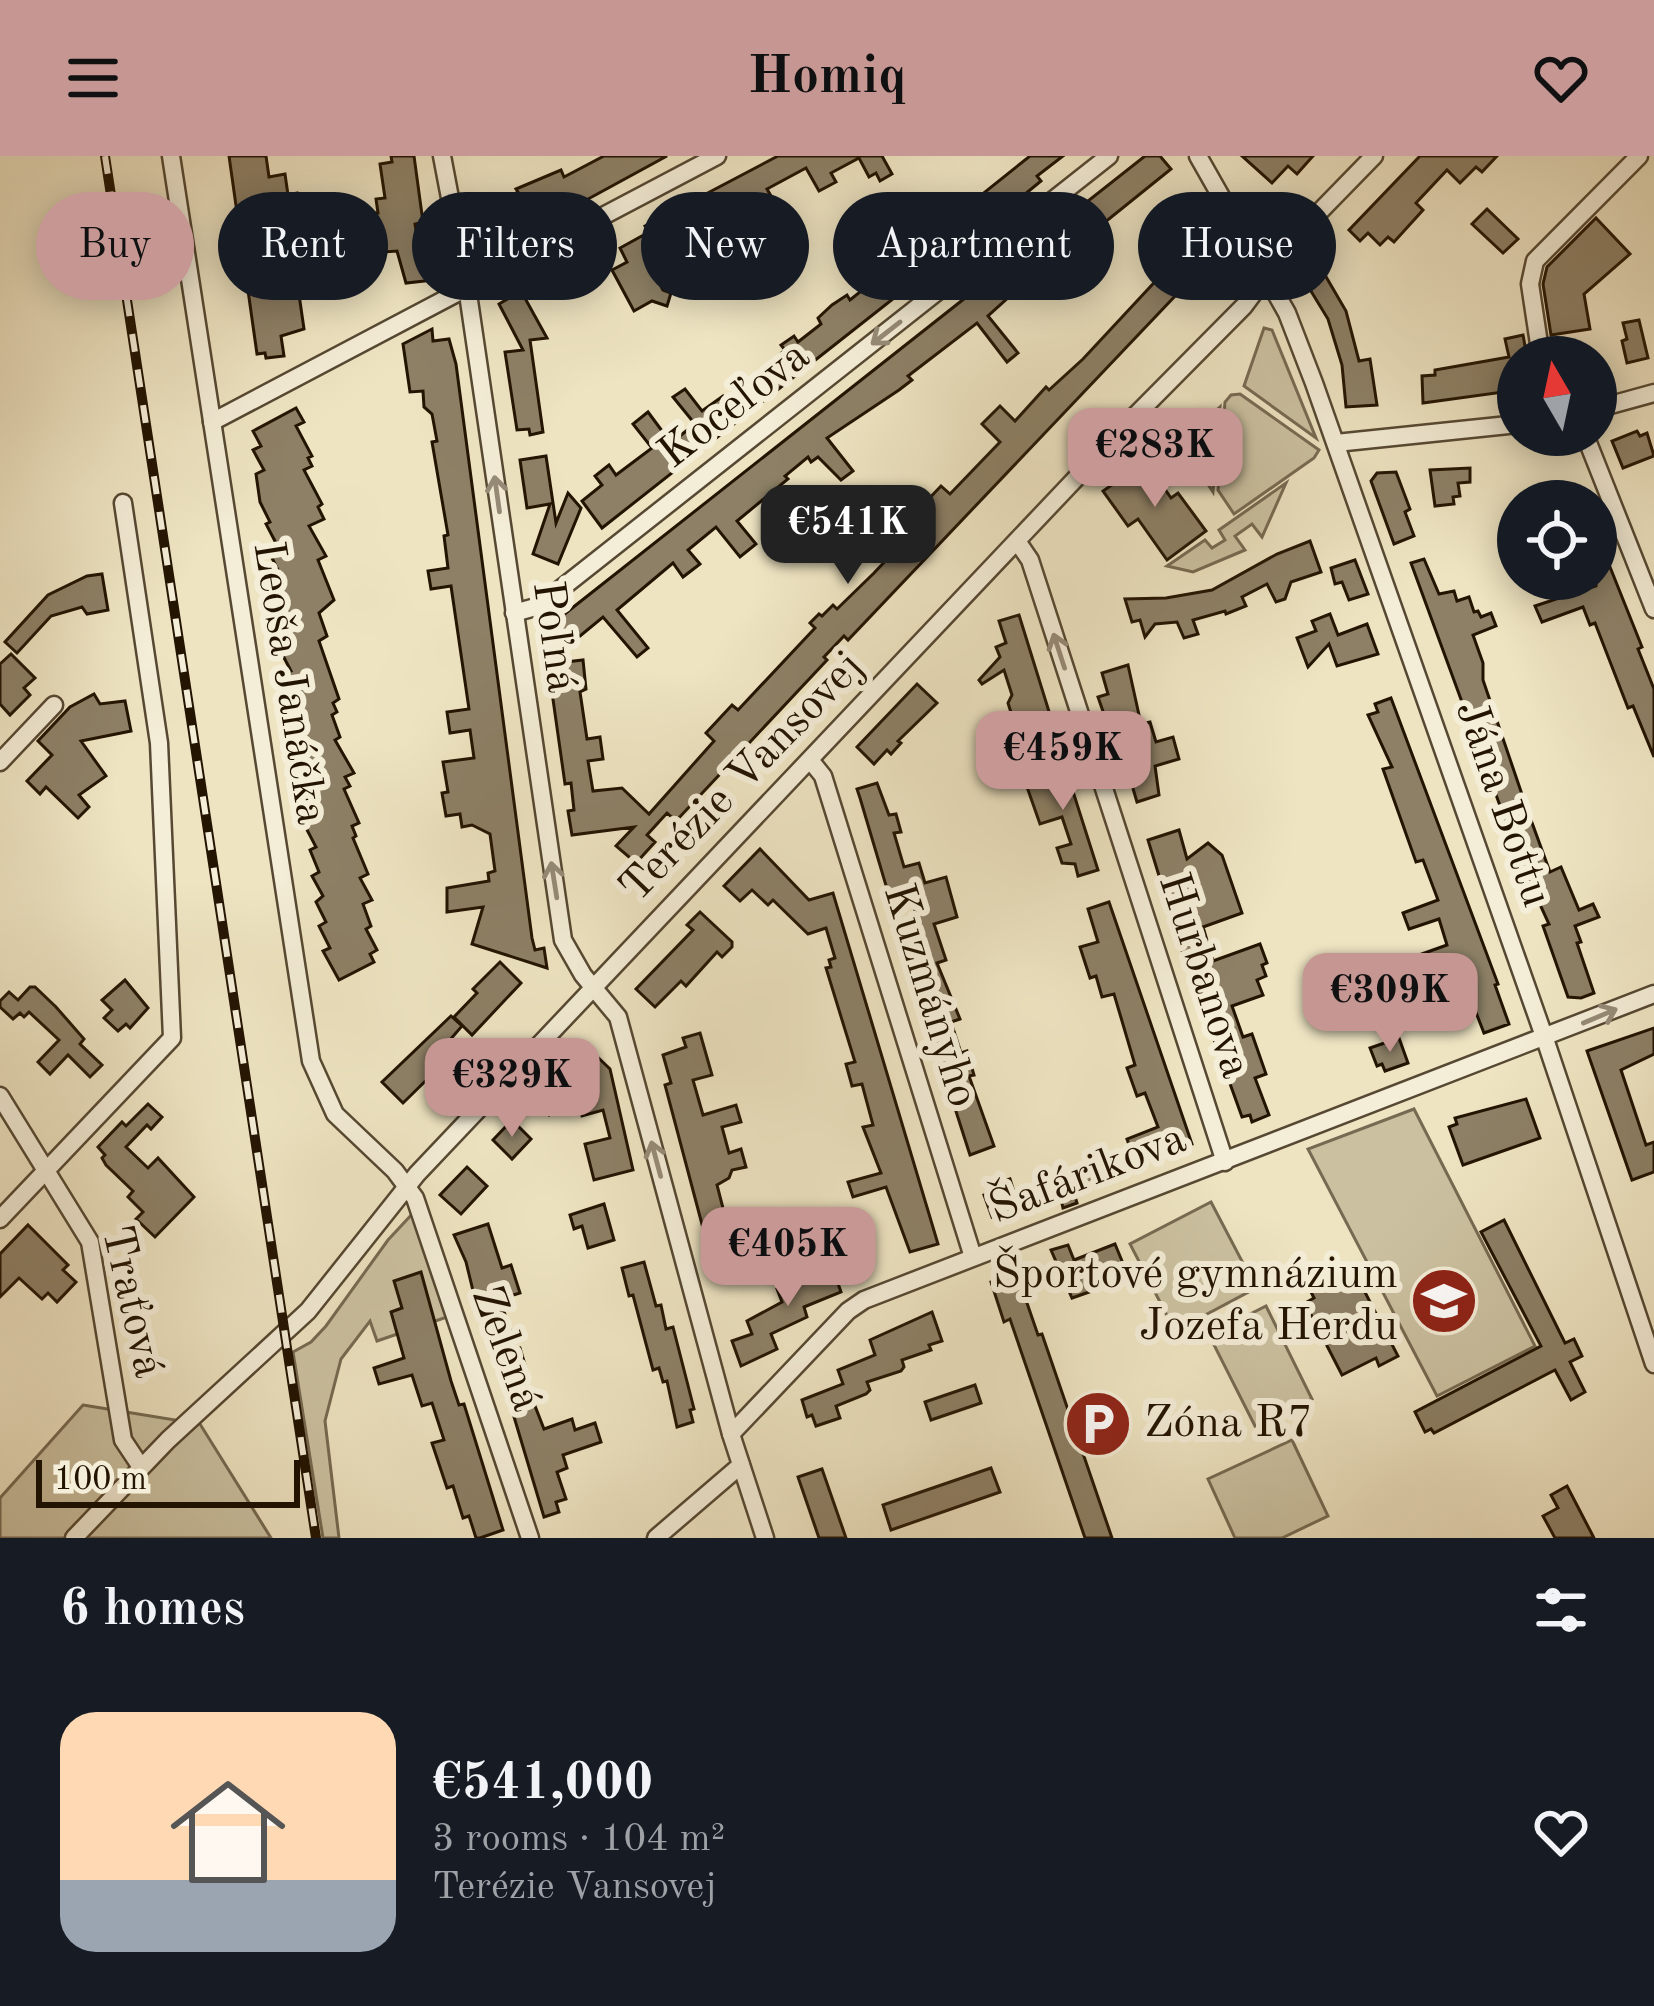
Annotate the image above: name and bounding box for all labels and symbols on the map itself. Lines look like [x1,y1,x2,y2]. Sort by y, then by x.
one-way arrow [870,319,902,346]
street label: Koceľova [652,334,818,478]
north arrow [1497,336,1617,456]
pin: €283K [1071,408,1239,510]
one-way arrow [485,475,508,514]
pin: €541K [764,485,932,587]
street label: Leoša Janáčka [243,538,333,828]
street label: Poľná [523,578,583,696]
one-way arrow [1047,633,1069,671]
street label: Terézie Vansovej [613,644,873,912]
street label: Jána Bottu [1446,695,1558,913]
pin: €459K [979,711,1147,813]
one-way arrow [541,861,564,900]
street label: Hurbanova [1149,868,1257,1084]
street label: Kuzmányho [874,879,984,1113]
pin: €309K [1306,953,1474,1055]
one-way arrow [1580,1004,1617,1025]
pin: €329K [428,1038,596,1140]
street label: Šafárikova [981,1110,1192,1233]
one-way arrow [644,1140,666,1178]
pin: €405K [704,1207,872,1309]
street label: Traťová [92,1222,170,1382]
place label: Športové gymnázium Jozefa Herdu [993,1245,1398,1350]
school or university icon: Športové gymnázium Jozefa Herdu [1409,1266,1479,1336]
street label: Zelená [462,1280,548,1418]
parking icon: Zóna R7 [1063,1389,1133,1459]
place label: Zóna R7 [1144,1402,1313,1447]
scale bar [36,1454,300,1507]

